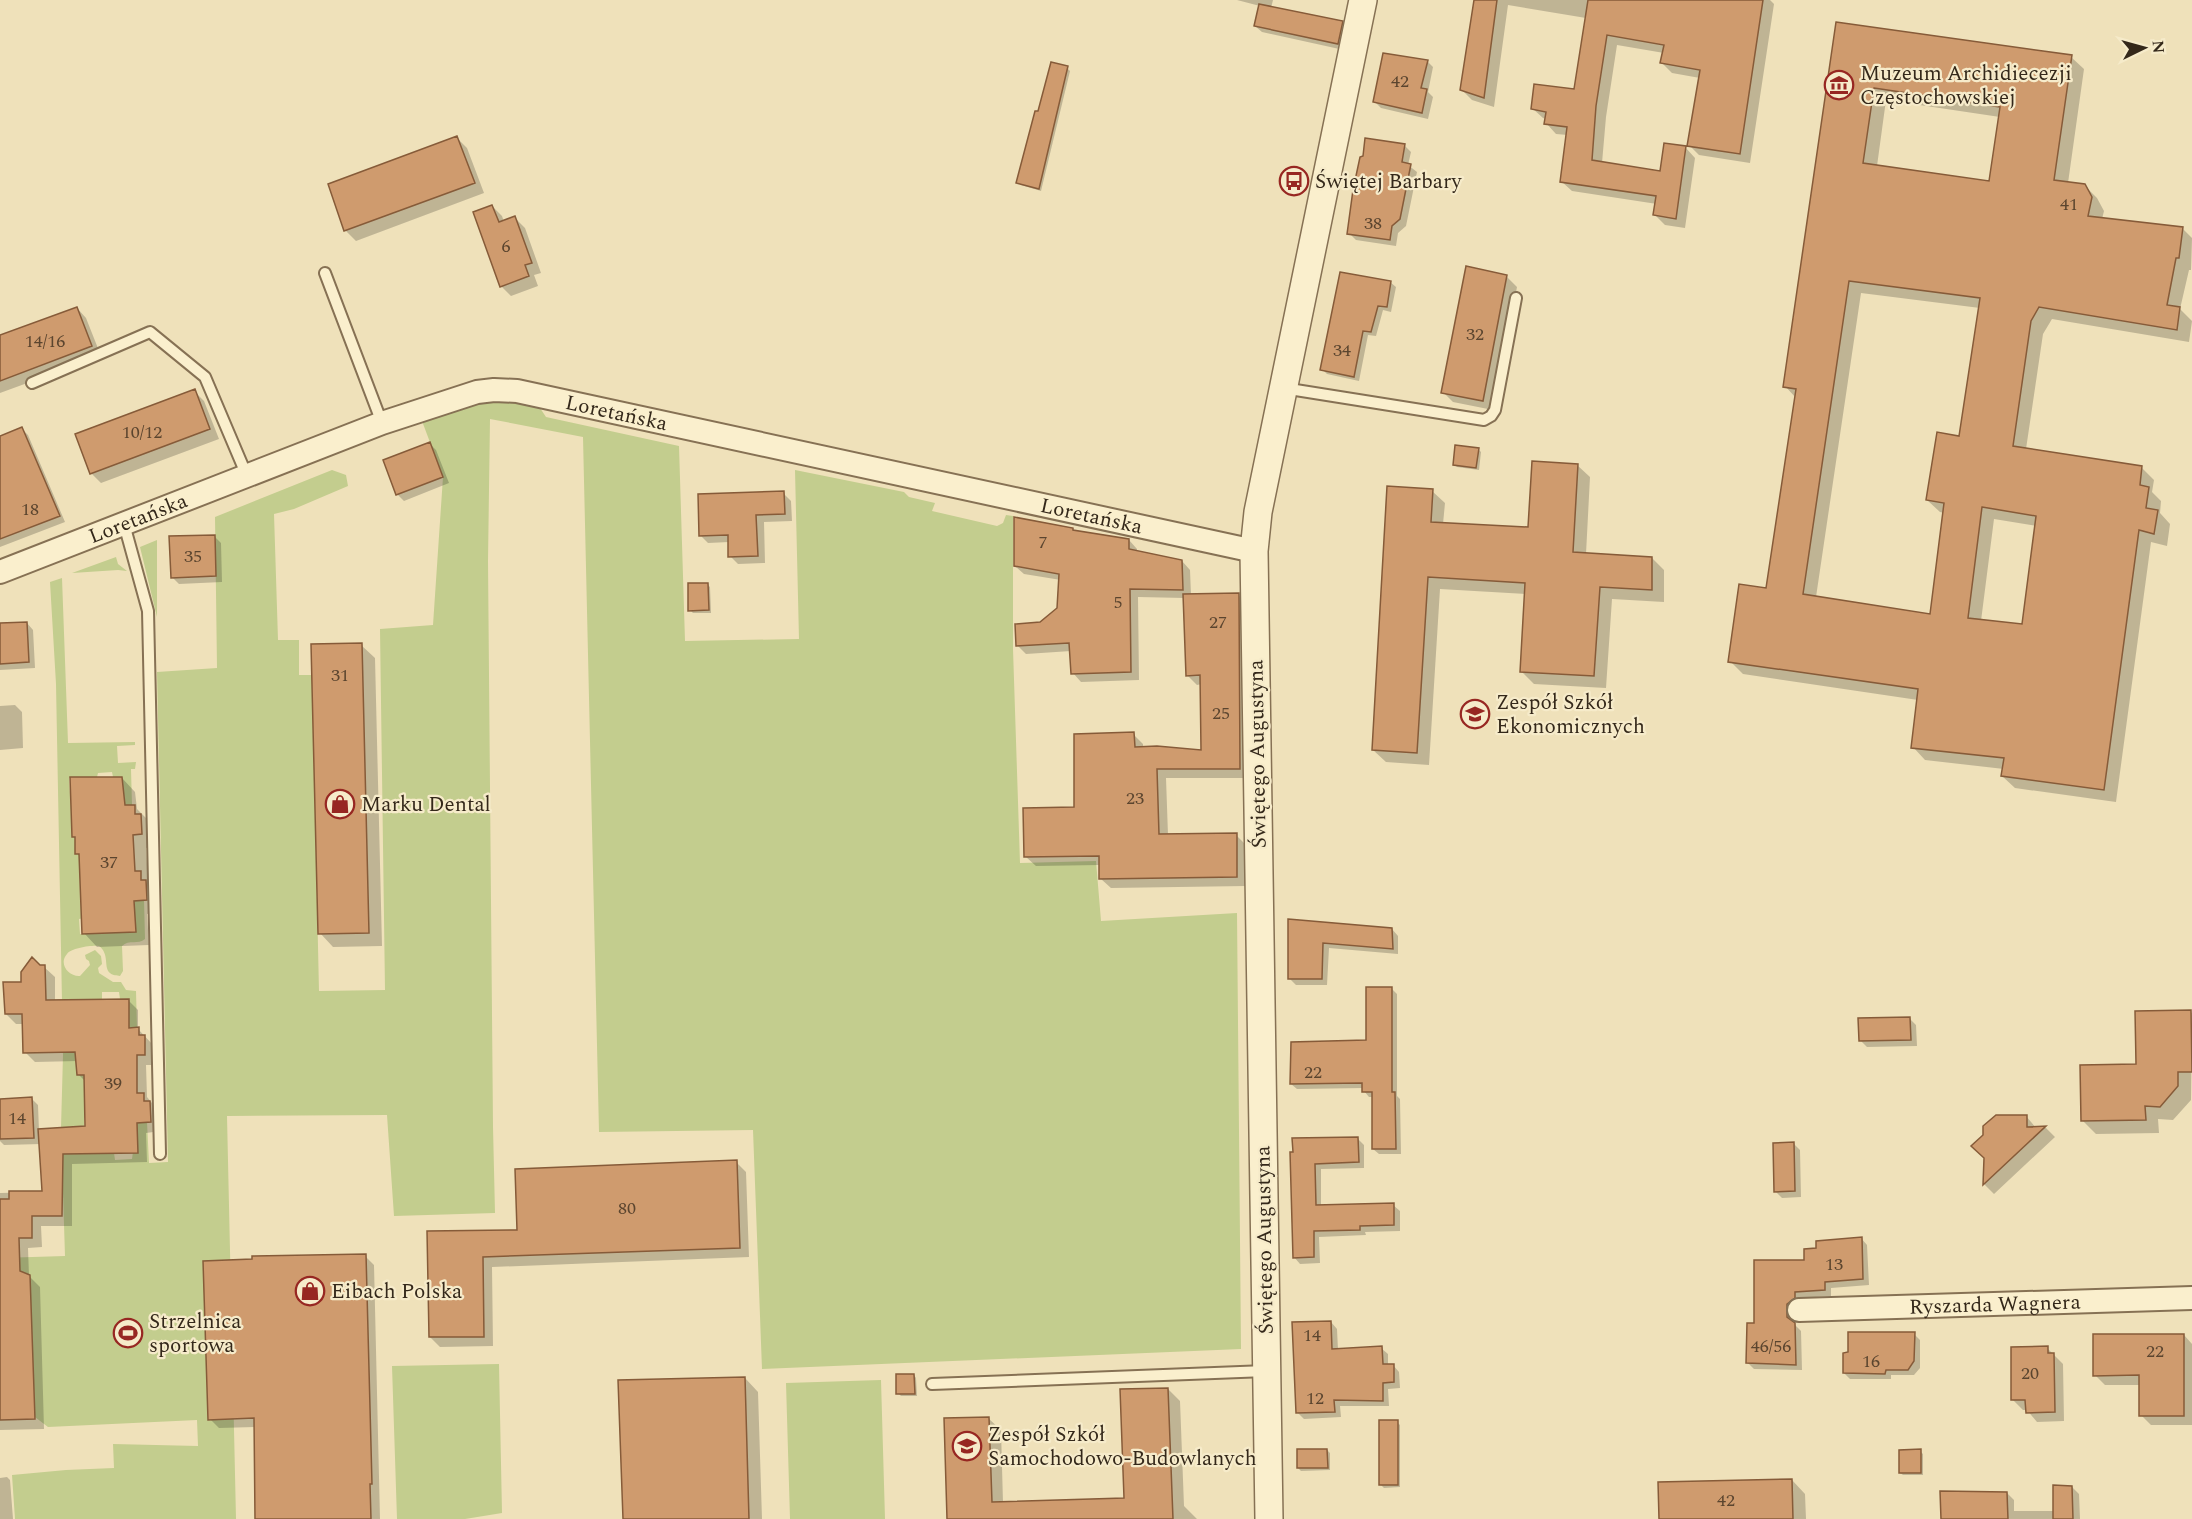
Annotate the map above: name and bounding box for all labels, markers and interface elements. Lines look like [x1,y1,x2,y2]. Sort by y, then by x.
north arrow [2114,18,2174,78]
text: N [2145,39,2170,54]
place label: Muzeum Archidiecezji Częstochowskiej [1860,58,2072,114]
house number: 42 [1391,68,1409,95]
museum icon: Muzeum Archidiecezji Częstochowskiej [1823,69,1855,101]
bus stop icon: Świętej Barbary [1278,165,1310,197]
place label: Świętej Barbary [1315,166,1462,198]
house number: 41 [2060,191,2078,218]
house number: 38 [1364,210,1382,237]
house number: 6 [502,233,511,260]
house number: 32 [1466,321,1484,348]
house number: 14/16 [25,328,65,355]
house number: 34 [1333,337,1351,364]
street label: Loretańska [562,387,671,440]
house number: 10/12 [122,419,162,446]
street label: Loretańska [84,485,193,553]
street label: Loretańska [1037,490,1146,544]
house number: 18 [21,496,39,523]
house number: 7 [1039,529,1048,556]
house number: 35 [184,543,202,570]
house number: 5 [1114,589,1123,616]
house number: 27 [1209,609,1227,636]
street label: Świętego Augustyna [1240,659,1276,849]
house number: 31 [331,662,349,689]
place label: Zespół Szkół Ekonomicznych [1496,687,1645,743]
school or university icon: Zespół Szkół Ekonomicznych [1459,698,1491,730]
house number: 25 [1212,700,1230,727]
house number: 23 [1126,785,1144,812]
shop icon: Marku Dental [324,788,356,820]
place label: Marku Dental [361,789,491,821]
house number: 37 [100,849,118,876]
house number: 22 [1304,1059,1322,1086]
house number: 39 [104,1070,122,1097]
house number: 14 [8,1105,26,1132]
street label: Świętego Augustyna [1247,1145,1283,1335]
house number: 80 [618,1195,636,1222]
house number: 13 [1825,1251,1843,1278]
shop icon: Eibach Polska [294,1275,326,1307]
place label: Eibach Polska [331,1276,463,1308]
street label: Ryszarda Wagnera [1909,1286,2082,1324]
place label: Strzelnica sportowa [149,1306,242,1362]
sports icon: Strzelnica sportowa [112,1317,144,1349]
house number: 14 [1303,1322,1321,1349]
house number: 46/56 [1751,1333,1791,1360]
house number: 22 [2146,1338,2164,1365]
house number: 16 [1862,1348,1880,1375]
house number: 20 [2021,1360,2039,1387]
house number: 12 [1306,1385,1324,1412]
place label: Zespół Szkół Samochodowo-Budowlanych [988,1419,1257,1475]
school or university icon: Zespół Szkół Samochodowo-Budowlanych [951,1430,983,1462]
house number: 42 [1717,1487,1735,1514]

